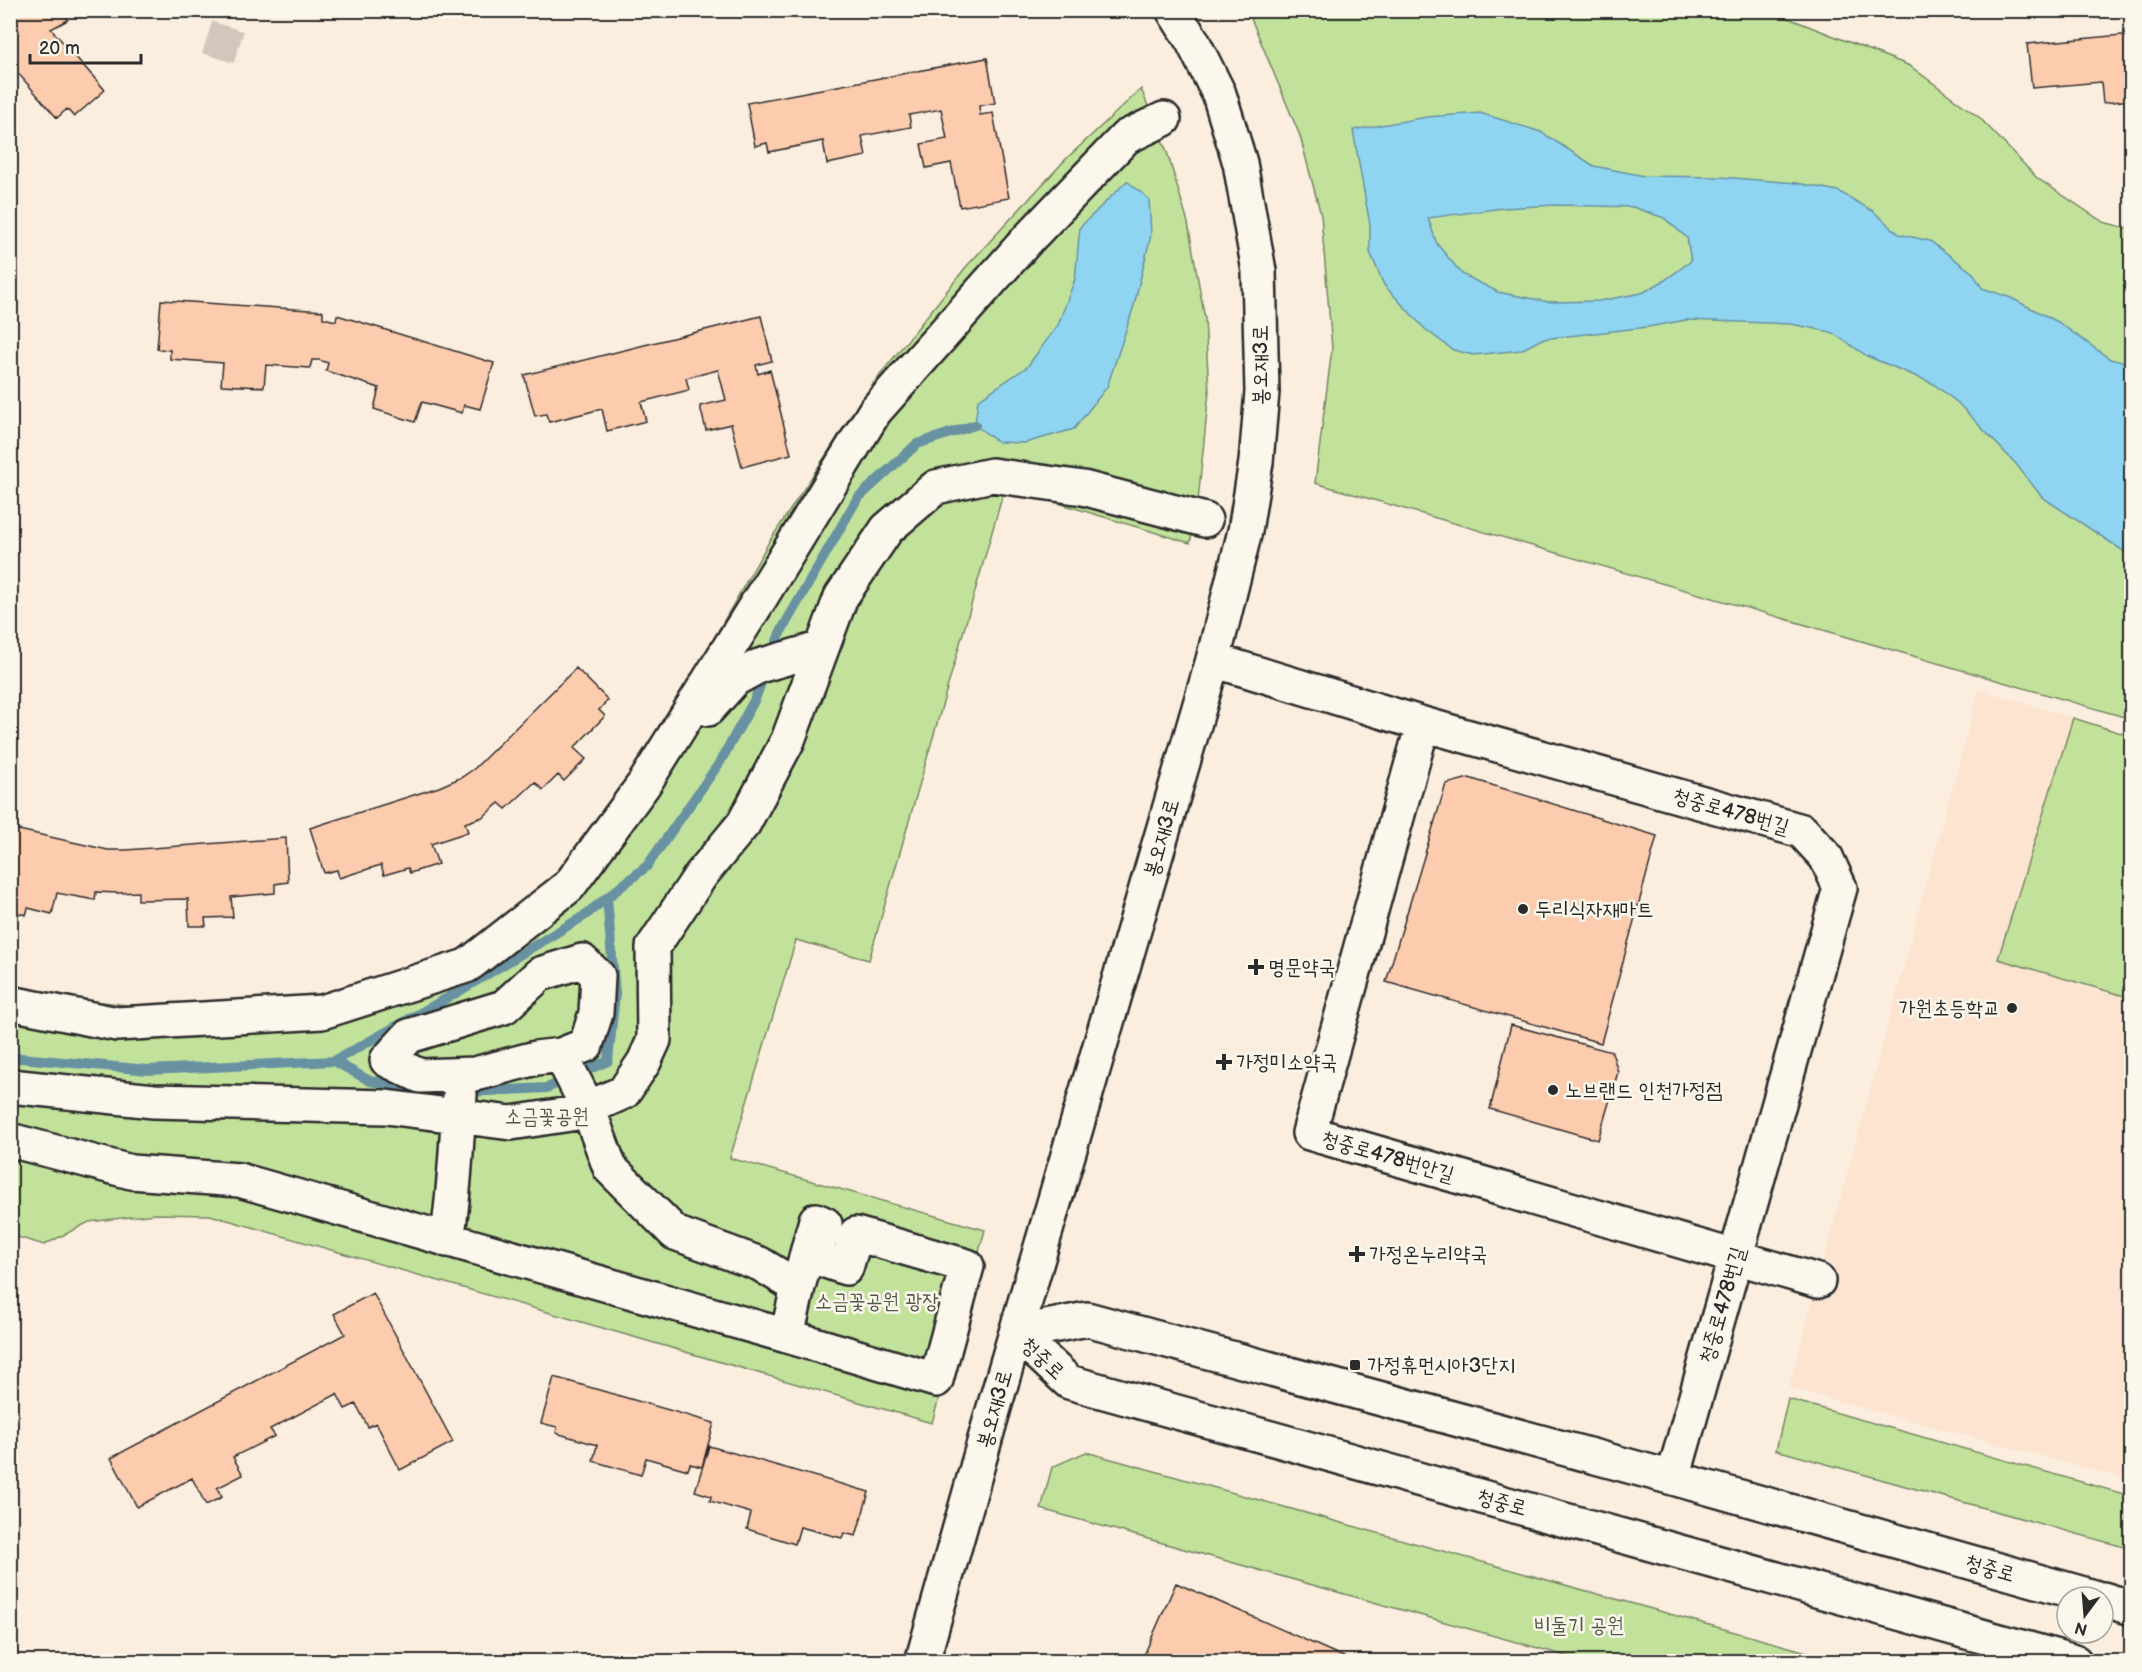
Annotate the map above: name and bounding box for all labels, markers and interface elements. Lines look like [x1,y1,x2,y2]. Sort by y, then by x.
scale bar [30,27,141,65]
text: 20 m [39,38,80,59]
street label: 봉오재3로 [1248,325,1273,405]
street label: 청중로478번길 [1670,783,1792,840]
street label: 봉오재3로 [1138,796,1185,880]
place label: 두리식자재마트 [1535,897,1653,922]
marker: 두리식자재마트 [1516,902,1530,916]
place label: 명문약국 [1268,955,1336,980]
marker: 명문약국 [1249,960,1263,974]
place label: 가원초등학교 [1899,996,2000,1021]
marker: 가원초등학교 [2005,1001,2019,1015]
place label: 가정미소약국 [1236,1050,1337,1075]
marker: 가정미소약국 [1217,1055,1231,1069]
place label: 노브랜드 인천가정점 [1565,1078,1723,1103]
marker: 노브랜드 인천가정점 [1546,1083,1560,1097]
park label: 소금꽃공원 [505,1104,589,1129]
street label: 청중로478번안길 [1319,1126,1457,1187]
place label: 가정온누리약국 [1369,1242,1487,1267]
street label: 청중로478번길 [1694,1244,1751,1366]
marker: 가정온누리약국 [1350,1247,1364,1261]
park label: 소금꽃공원 광장 [815,1289,939,1314]
street label: 청중로 [1016,1332,1070,1385]
place label: 가정휴먼시아3단지 [1367,1353,1515,1378]
marker: 가정휴먼시아3단지 [1348,1358,1362,1372]
street label: 봉오재3로 [971,1367,1018,1451]
street label: 청중로 [1474,1484,1530,1521]
street label: 청중로 [1962,1549,2018,1587]
north arrow [2055,1585,2115,1645]
park label: 비둘기 공원 [1534,1613,1624,1638]
text: N [2073,1617,2090,1639]

